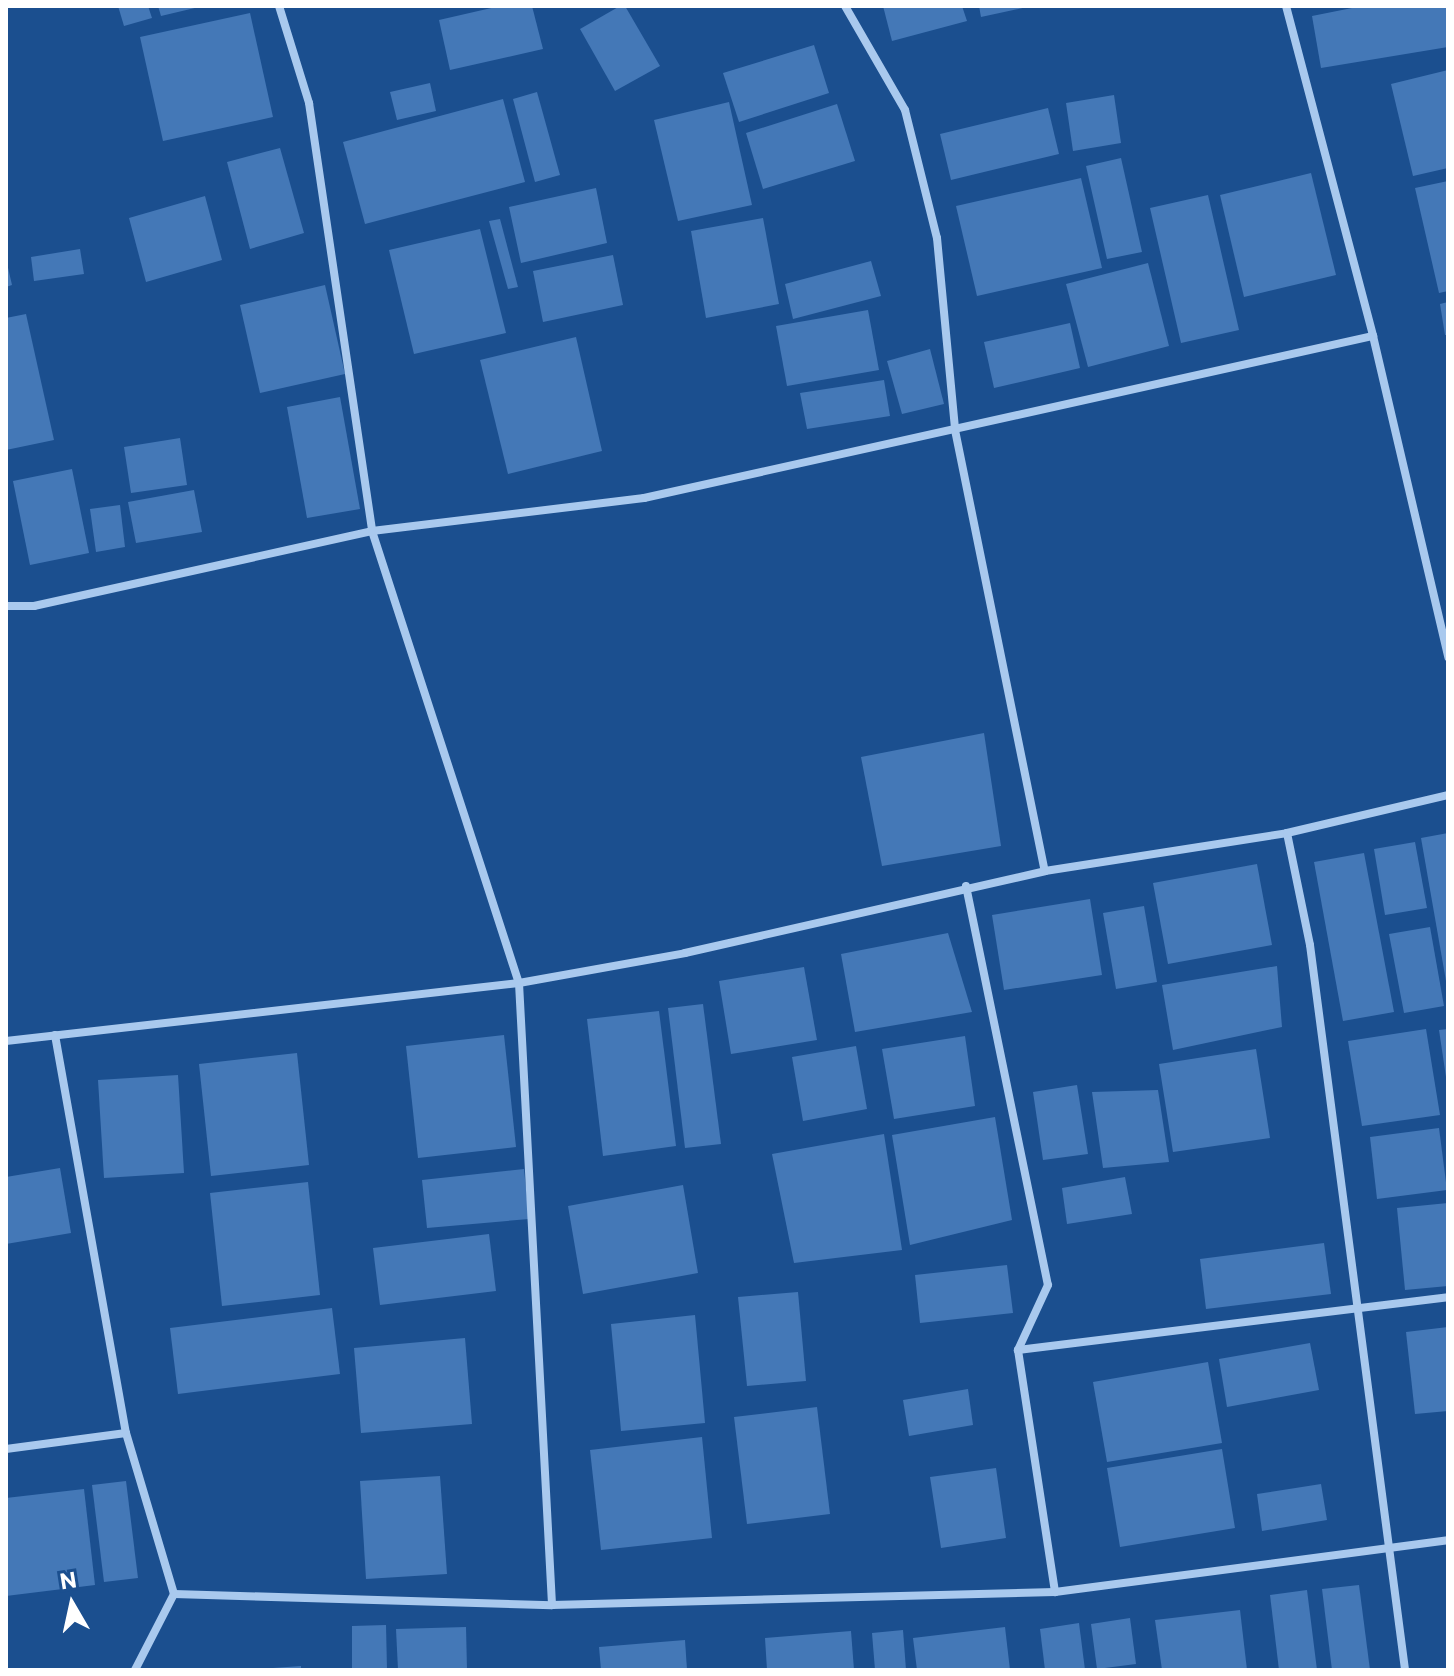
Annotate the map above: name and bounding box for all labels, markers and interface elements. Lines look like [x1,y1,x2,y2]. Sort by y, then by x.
north arrow [32,1564,112,1644]
text: N [58,1565,78,1594]

